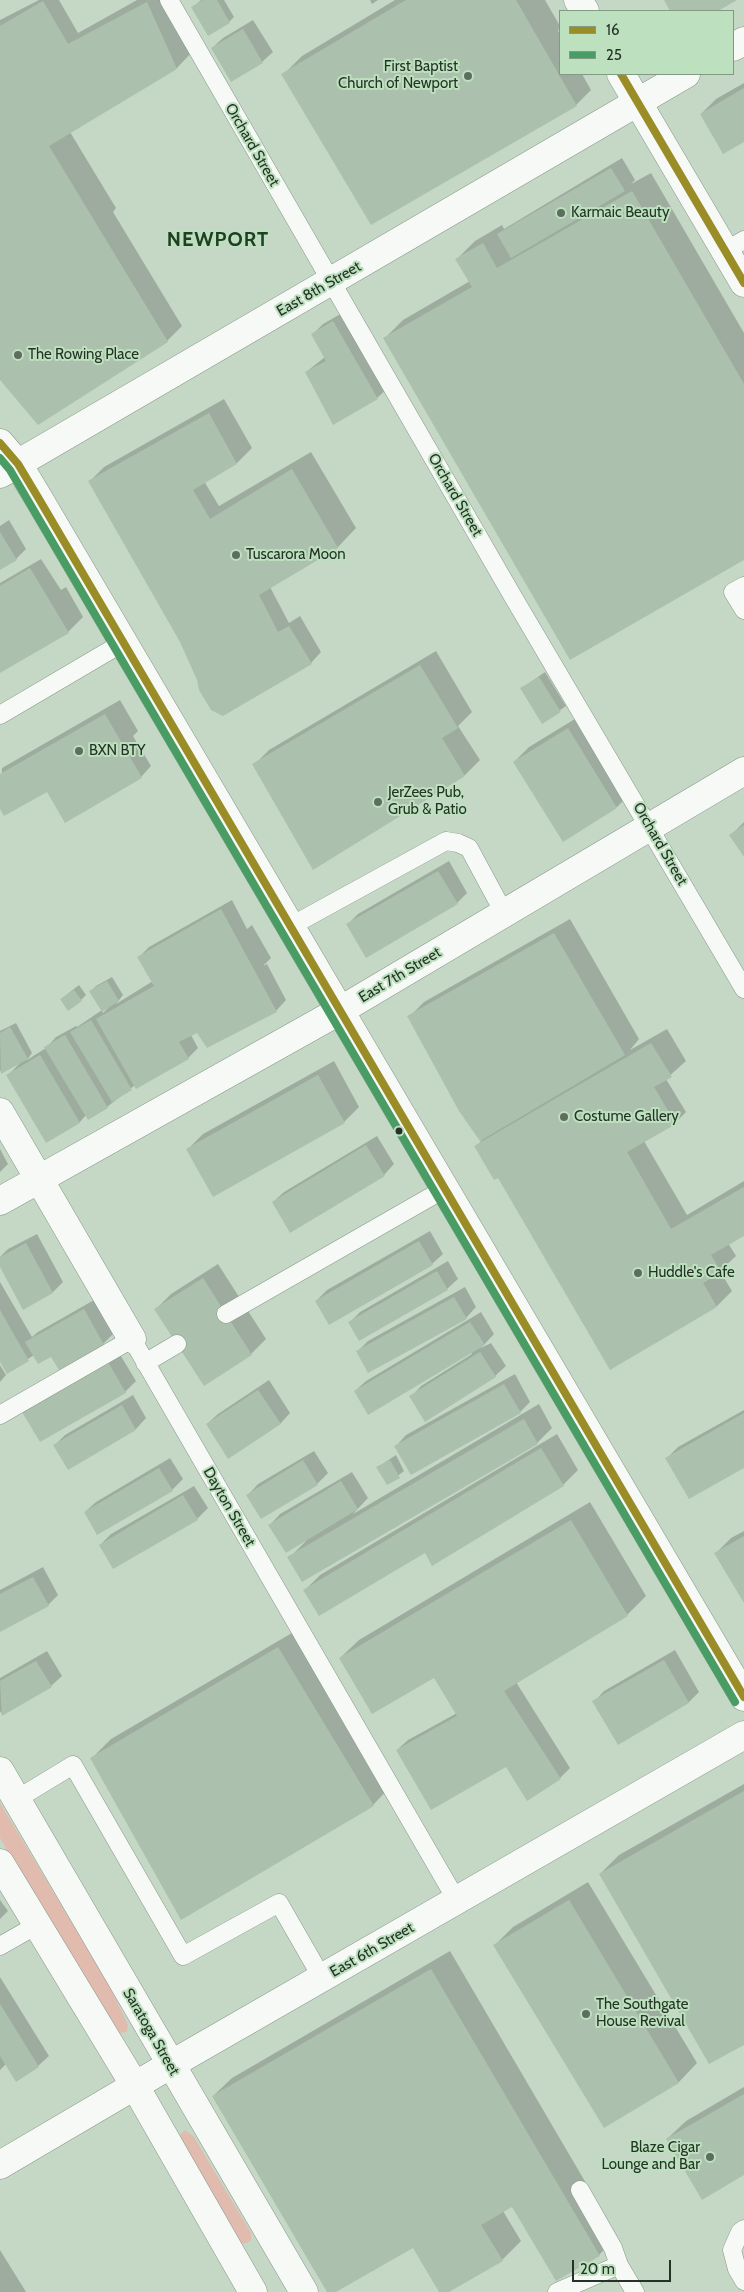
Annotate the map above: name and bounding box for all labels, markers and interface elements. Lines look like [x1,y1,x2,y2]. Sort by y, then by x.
legend [559,10,734,75]
text: 16 [606,21,619,39]
text: 25 [606,46,622,64]
place label: First Baptist Church of Newport [338,58,458,93]
marker: First Baptist Church of Newport [462,70,474,82]
street label: Orchard Street [221,100,283,190]
place label: Karmaic Beauty [571,204,669,222]
marker: Karmaic Beauty [555,207,567,219]
district label: NEWPORT [166,228,270,252]
street label: East 8th Street [274,258,364,320]
place label: The Rowing Place [28,346,139,364]
marker: The Rowing Place [12,349,24,361]
street label: Orchard Street [424,450,486,540]
place label: Tuscarora Moon [246,546,346,564]
marker: Tuscarora Moon [230,549,242,561]
place label: BXN BTY [89,742,146,760]
marker: BXN BTY [73,745,85,757]
place label: JerZees Pub, Grub & Patio [388,784,467,819]
marker: JerZees Pub, Grub & Patio [372,796,384,808]
street label: Orchard Street [629,799,691,889]
street label: East 7th Street [356,943,444,1007]
place label: Costume Gallery [574,1108,679,1126]
marker: Costume Gallery [558,1111,570,1123]
unlabelled marker [394,1126,404,1136]
place label: Huddle's Cafe [648,1264,735,1282]
marker: Huddle's Cafe [632,1267,644,1279]
street label: Dayton Street [199,1464,259,1550]
street label: East 6th Street [327,1919,417,1981]
street label: Saratoga Street [119,1985,183,2079]
place label: The Southgate House Revival [596,1996,688,2031]
marker: The Southgate House Revival [580,2008,592,2020]
place label: Blaze Cigar Lounge and Bar [601,2139,700,2174]
marker: Blaze Cigar Lounge and Bar [704,2151,716,2163]
scale bar [574,2250,673,2282]
text: 20 m [580,2260,615,2278]

